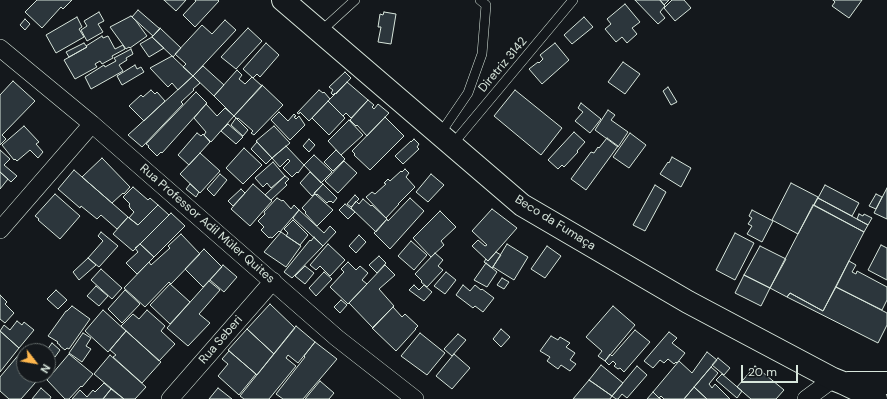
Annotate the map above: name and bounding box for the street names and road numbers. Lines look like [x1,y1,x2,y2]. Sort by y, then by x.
street label: Diretriz 3142 [476,35,530,95]
street label: Rua Professor Adil Müler Quites [137,162,277,286]
street label: Beco da Fumaça [512,192,598,254]
street label: Rua Seberi [196,313,246,367]

